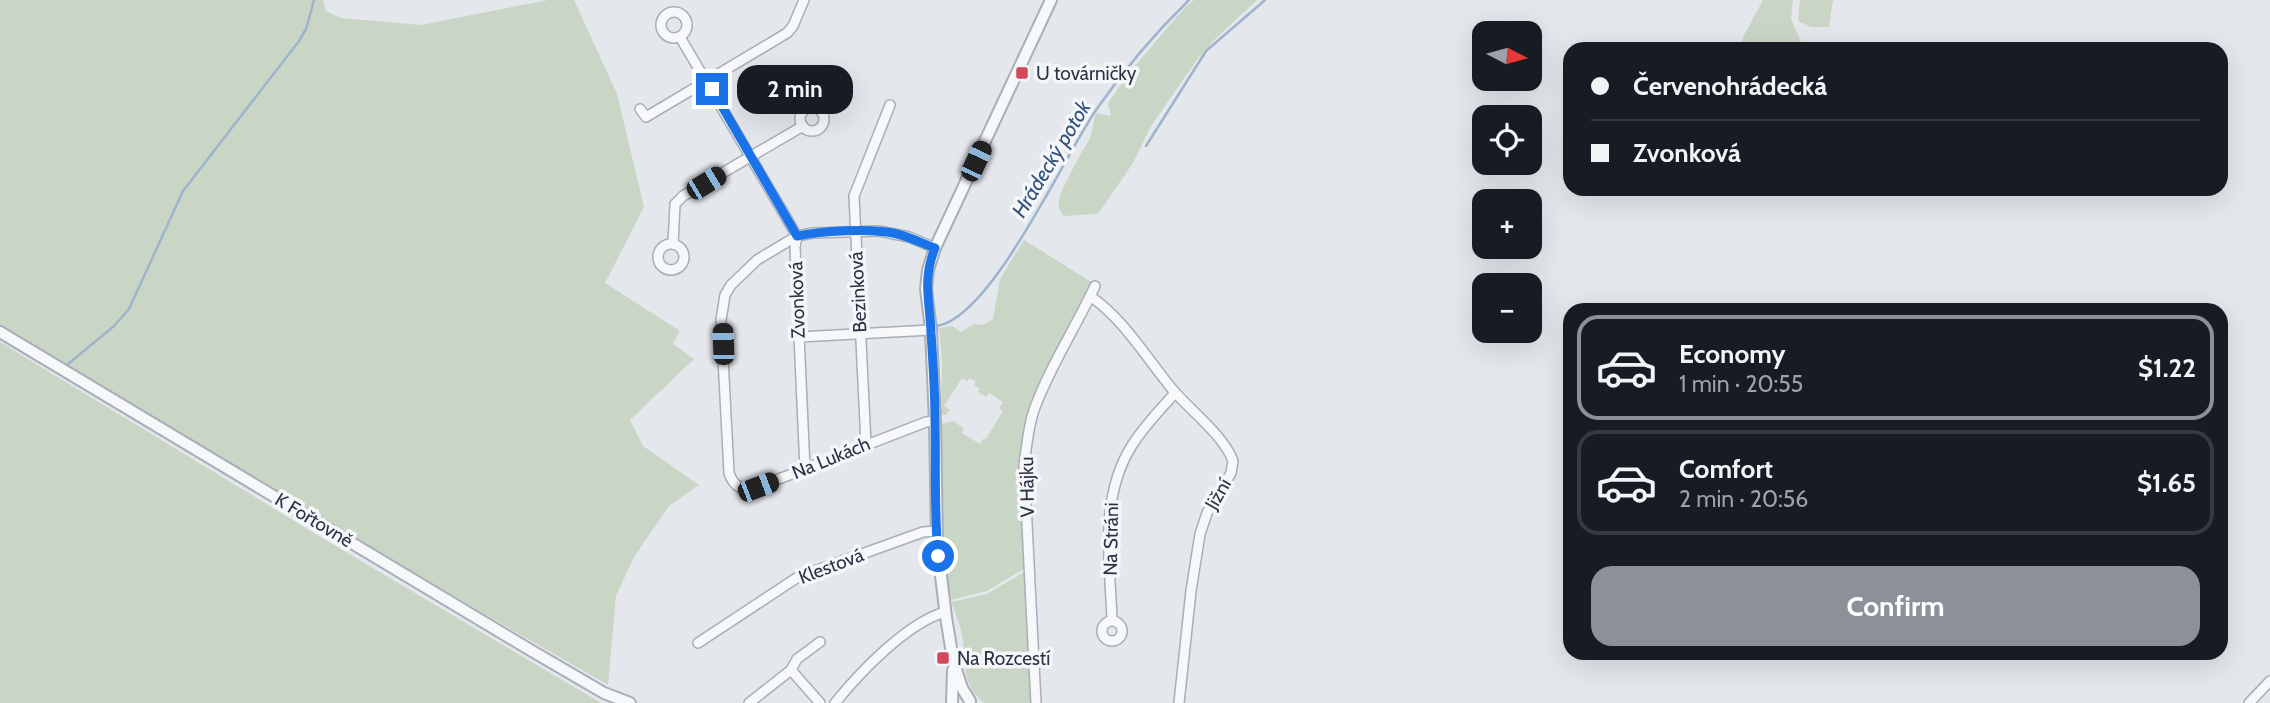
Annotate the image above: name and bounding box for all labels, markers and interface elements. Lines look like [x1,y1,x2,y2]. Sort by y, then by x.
north arrow [1472,21,1542,91]
map controls [1472,21,1542,343]
place label: U továrničky [1036,62,1137,85]
callout: 2 min [736,64,852,114]
marker: U továrničky [1014,65,1030,81]
text: Červenohrádecká [1633,70,1827,102]
route end [696,73,728,105]
text: 2 min [767,75,823,103]
water label: Hrádecký potok [1006,95,1096,222]
button: locate [1472,105,1542,175]
text: Zvonková [1633,137,1741,169]
car [958,138,995,184]
car [683,163,730,203]
button: + [1472,189,1542,259]
street label: Bezinková [844,251,872,333]
street label: Zvonková [784,261,810,339]
button: − [1472,273,1542,343]
car [712,323,735,365]
icon: car [1595,336,1658,399]
text: Economy [1679,338,1785,370]
text: $1.22 [2138,352,2196,384]
text: 1 min · 20:55 [1679,370,1803,398]
street label: Na Lukách [788,432,874,484]
icon: car [1595,451,1658,514]
text: Comfort [1679,453,1773,485]
street label: V Hájku [1015,456,1039,518]
text: $1.65 [2137,467,2196,499]
car [735,470,782,504]
street label: Jižní [1199,474,1236,515]
text: 2 min · 20:56 [1679,485,1808,513]
street label: K Fořtovně [271,488,357,552]
street label: Na Stráni [1099,502,1123,576]
route start [922,540,954,572]
street label: Klestová [795,543,867,589]
button: Confirm [1591,566,2200,646]
place label: Na Rozcestí [957,647,1050,670]
marker: Na Rozcestí [935,650,951,666]

